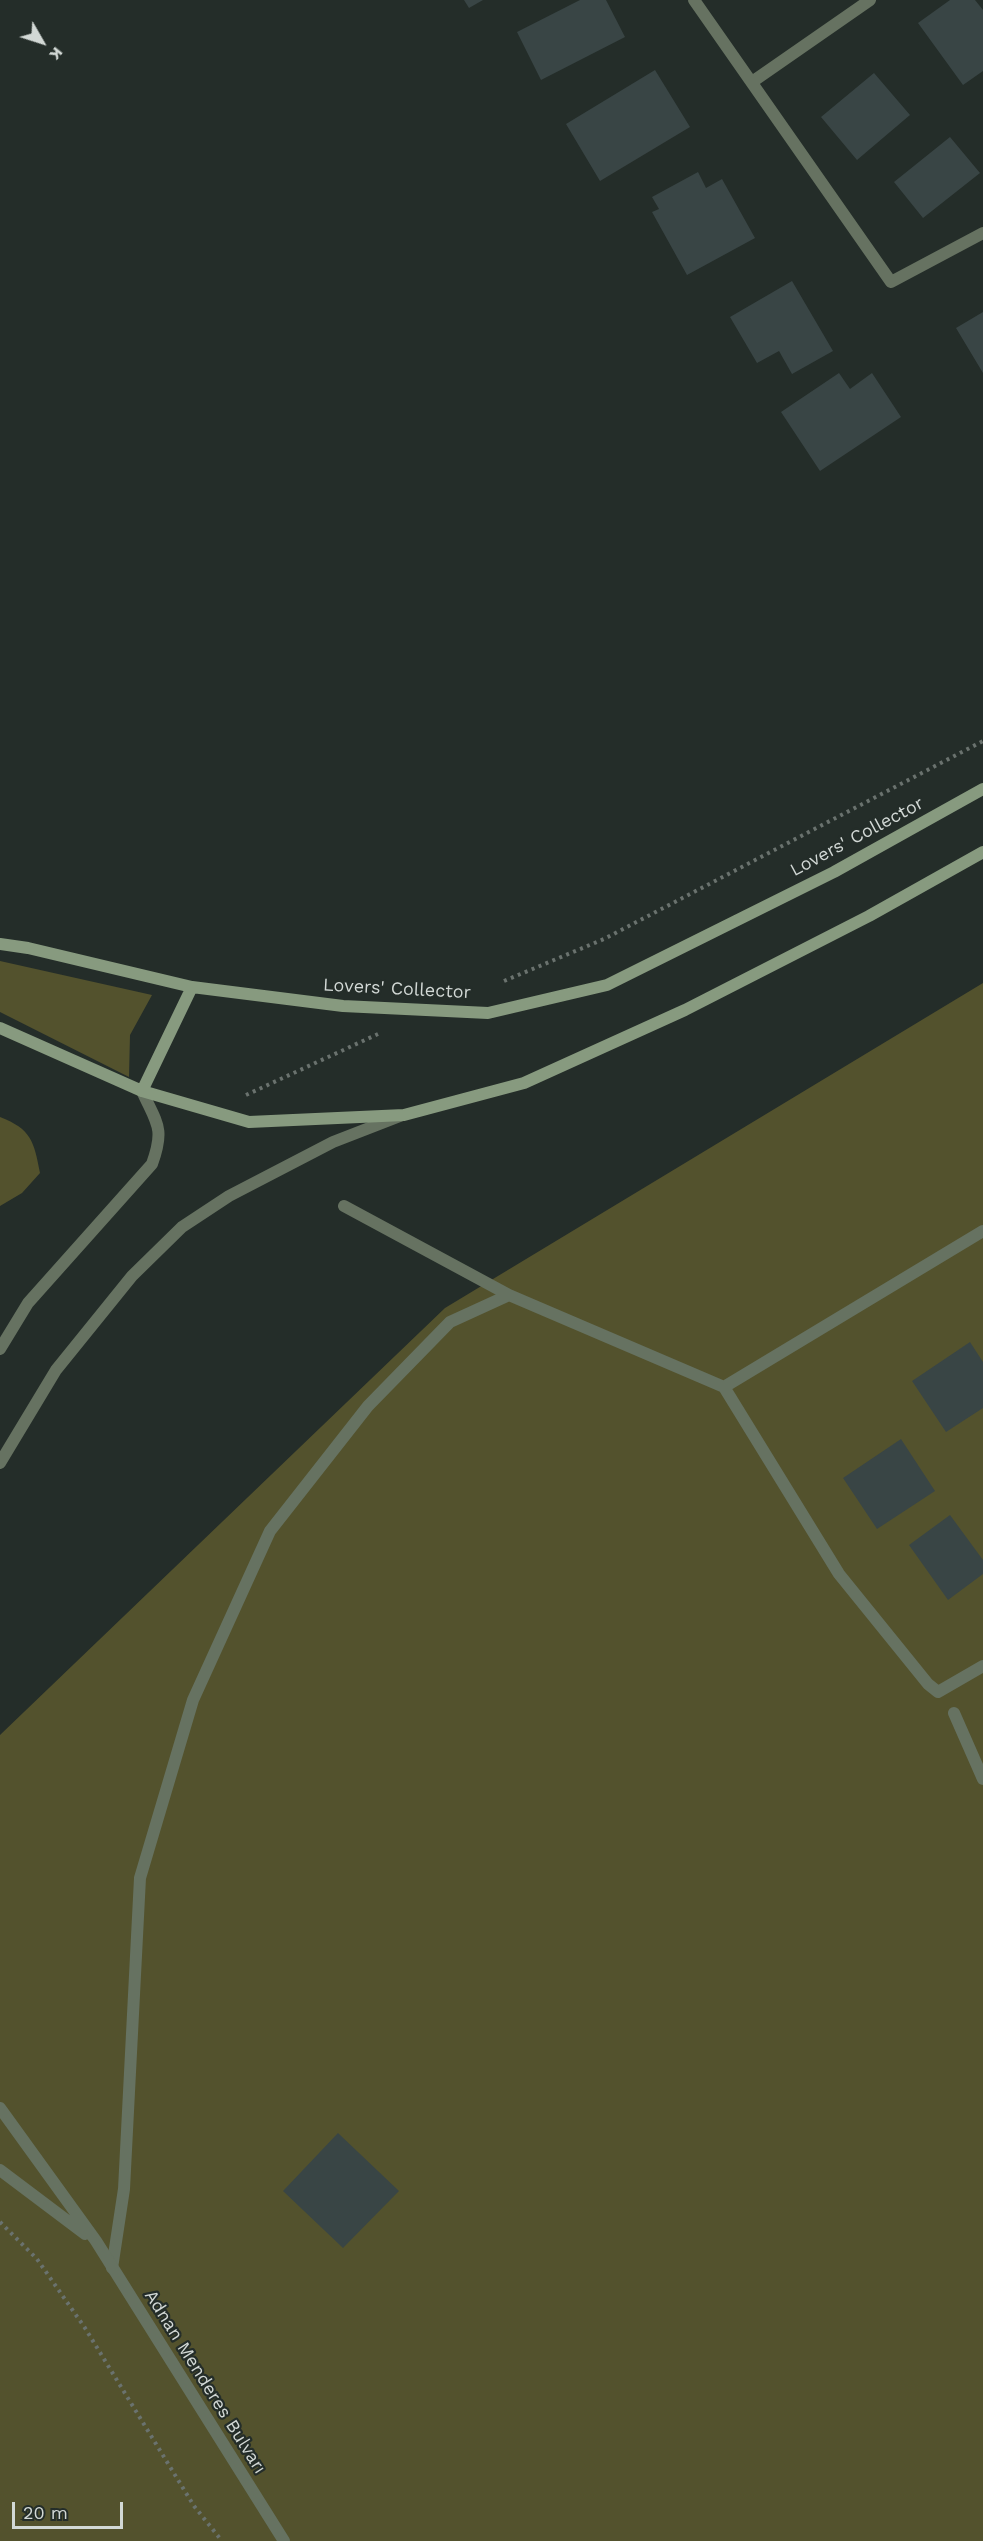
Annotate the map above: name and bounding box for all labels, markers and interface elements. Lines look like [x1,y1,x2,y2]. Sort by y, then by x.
north arrow [12,12,72,72]
text: K [46,43,67,64]
street label: Lovers' Collector [787,793,927,881]
street label: Lovers' Collector [323,974,471,1004]
street label: Adnan Menderes Bulvarı [140,2286,270,2478]
scale bar [15,2490,126,2528]
text: 20 m [23,2502,68,2523]

